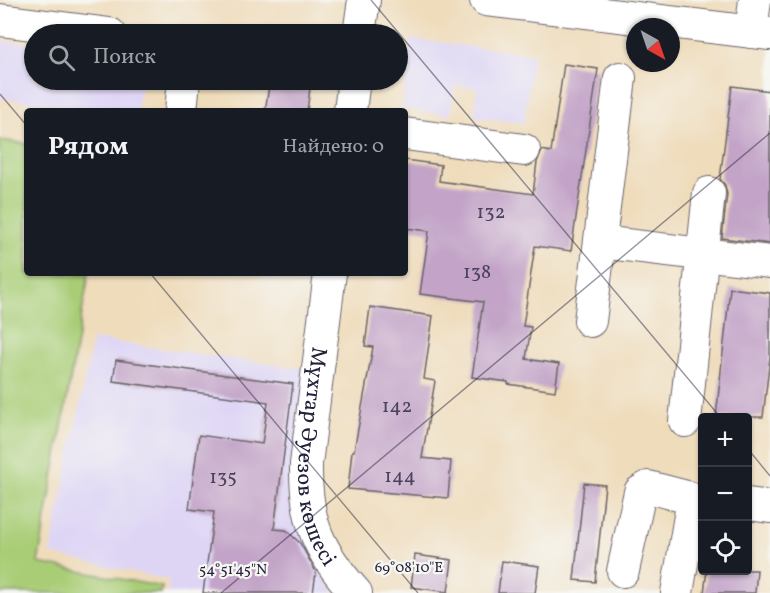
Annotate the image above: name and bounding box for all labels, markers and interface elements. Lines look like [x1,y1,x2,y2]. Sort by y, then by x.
north arrow [626,18,680,72]
search box [24,24,408,90]
icon: search [45,41,78,74]
text: Поиск [93,42,156,73]
text: Рядом [48,129,128,165]
text: Найдено: 0 [282,133,384,161]
house number: 132 [477,199,505,227]
house number: 138 [463,259,491,287]
street label: Мұхтар Әуезов көшесі [288,345,343,573]
house number: 142 [382,393,412,421]
map controls [698,413,752,575]
button: + [698,413,752,467]
house number: 144 [384,463,416,491]
house number: 135 [209,464,237,492]
button: − [698,467,752,521]
button: locate [698,521,752,575]
text: 69°08'10"E [375,558,443,579]
text: 54°51'45"N [199,560,267,581]

